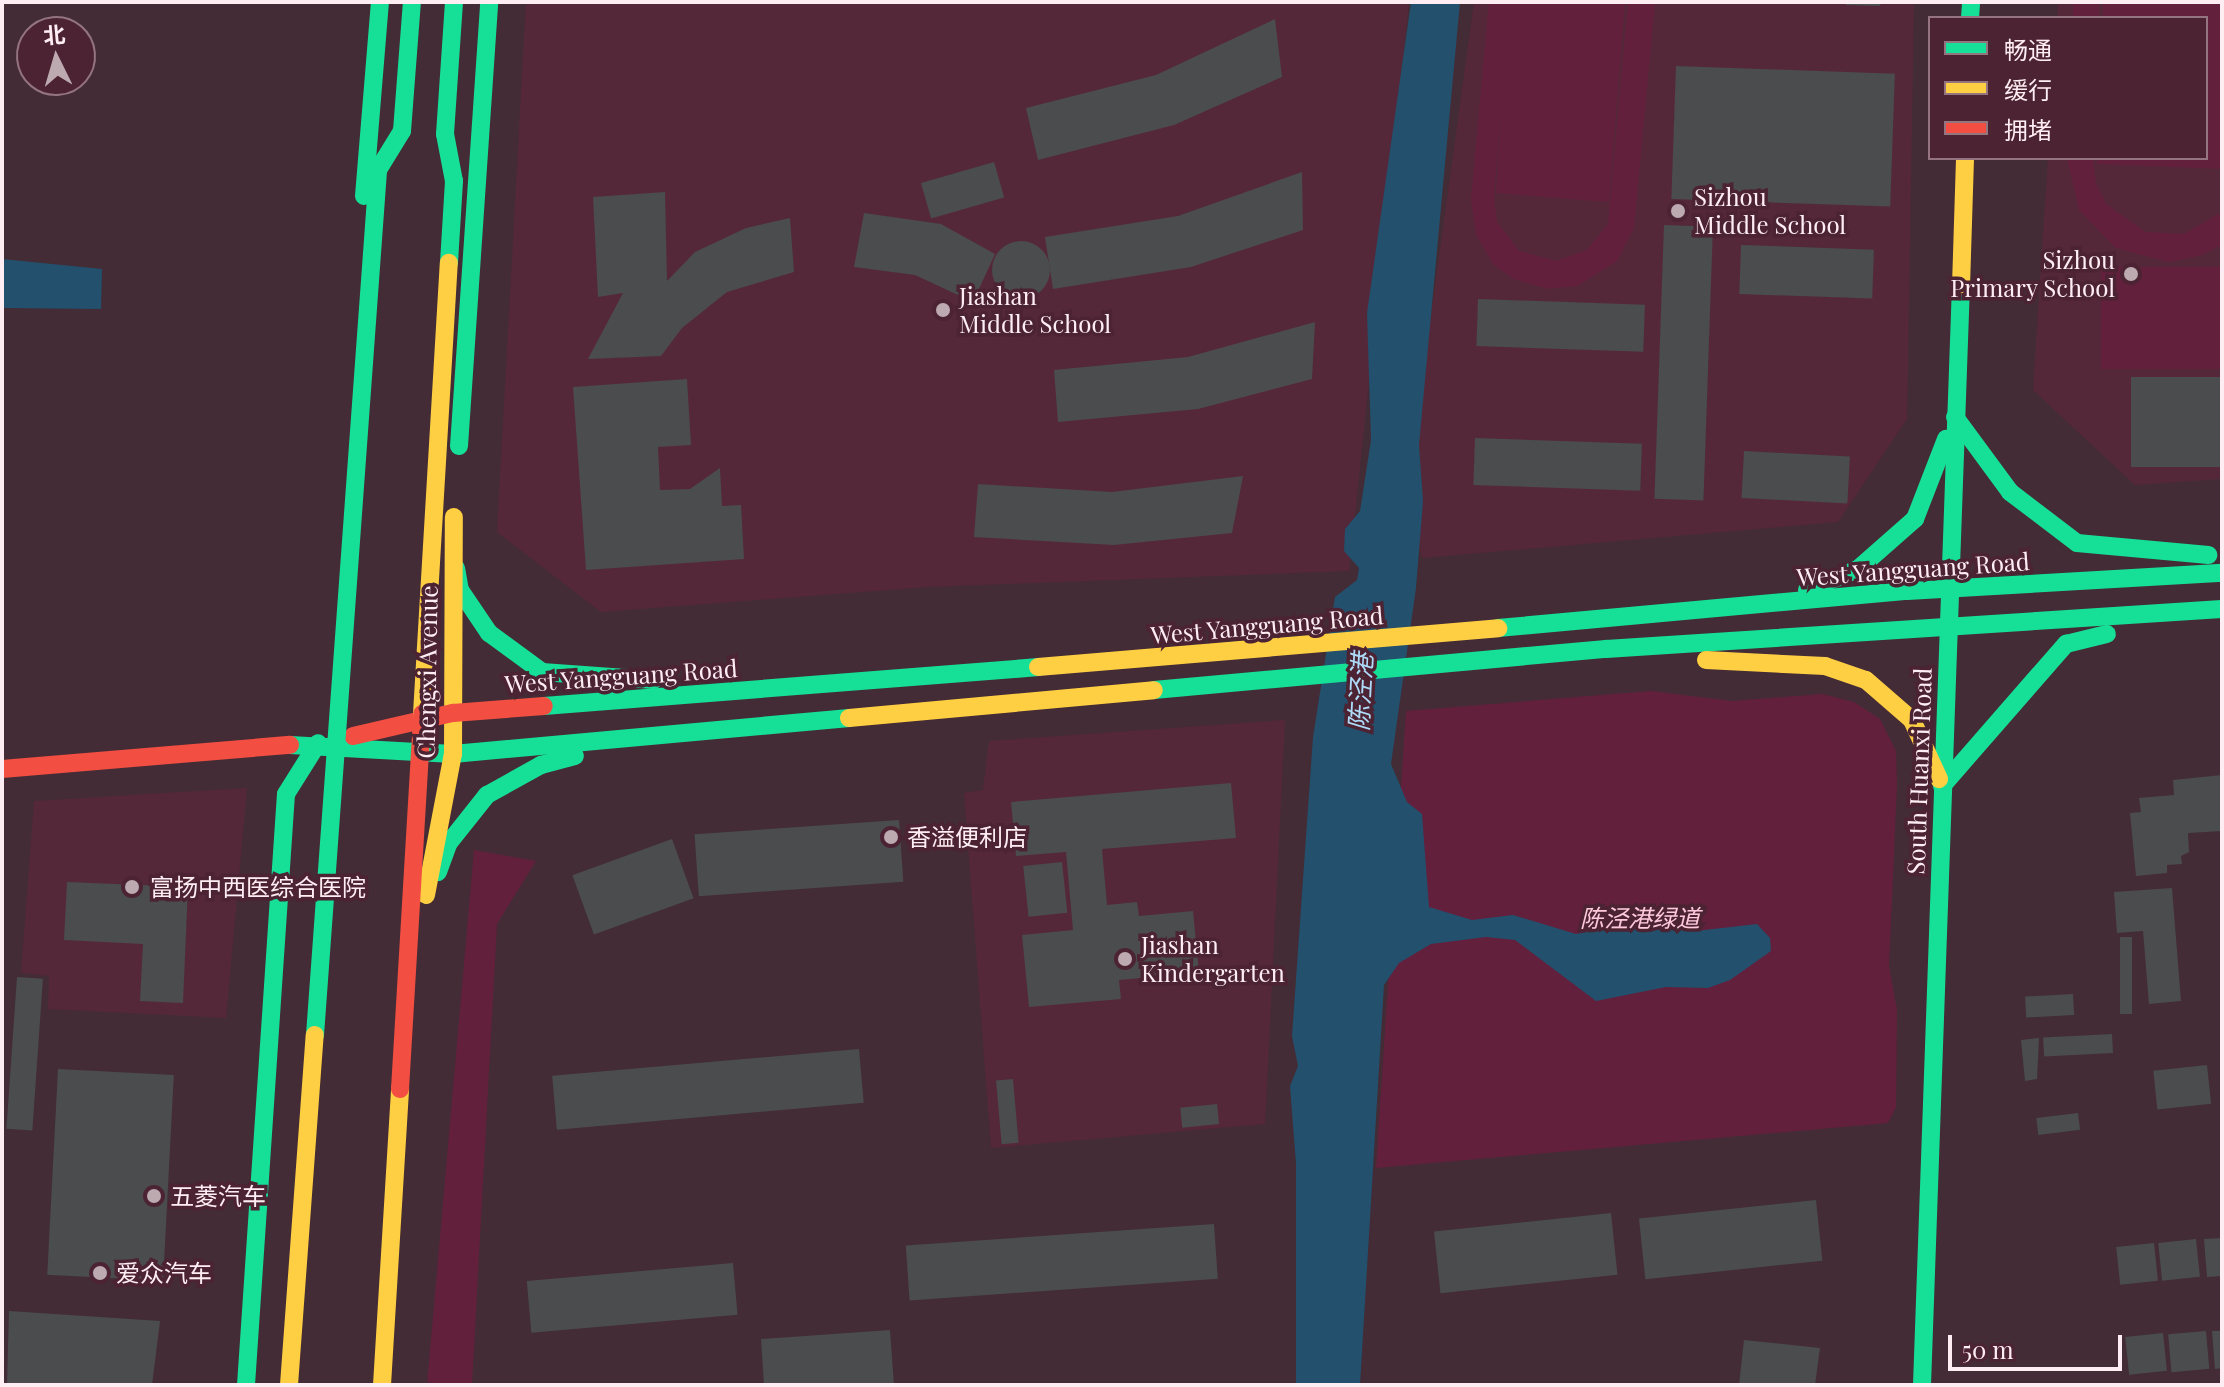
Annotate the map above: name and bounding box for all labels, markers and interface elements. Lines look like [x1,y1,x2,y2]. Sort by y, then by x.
north arrow [16,16,96,96]
legend [1928,16,2208,160]
text: 北 [42,18,66,50]
text: 畅通 [2004,33,2052,65]
text: 缓行 [2004,73,2052,105]
text: 拥堵 [2004,113,2052,145]
place label: Sizhou Middle School [1694,183,1846,239]
marker: Sizhou Middle School [1669,202,1687,220]
place label: Sizhou Primary School [1950,246,2115,302]
marker: Sizhou Primary School [2122,265,2140,283]
place label: Jiashan Middle School [959,282,1111,338]
marker: Jiashan Middle School [934,301,952,319]
street label: West Yangguang Road [1795,546,2031,592]
street label: Chengxi Avenue [411,585,443,759]
street label: West Yangguang Road [1149,600,1385,650]
water label: 陈泾港 [1342,652,1378,732]
street label: West Yangguang Road [503,653,739,699]
street label: South Huanxi Road [1901,667,1937,875]
place label: 香溢便利店 [907,823,1027,851]
marker: 香溢便利店 [882,828,900,846]
place label: 富扬中西医综合医院 [150,873,366,901]
marker: 富扬中西医综合医院 [121,876,143,898]
park label: 陈泾港绿道 [1580,904,1700,932]
place label: Jiashan Kindergarten [1141,931,1285,987]
marker: Jiashan Kindergarten [1116,950,1134,968]
place label: 五菱汽车 [170,1182,266,1210]
marker: 五菱汽车 [145,1187,163,1205]
place label: 爱众汽车 [116,1259,212,1287]
marker: 爱众汽车 [91,1264,109,1282]
scale bar [1952,1319,2126,1369]
text: 50 m [1962,1333,2014,1365]

